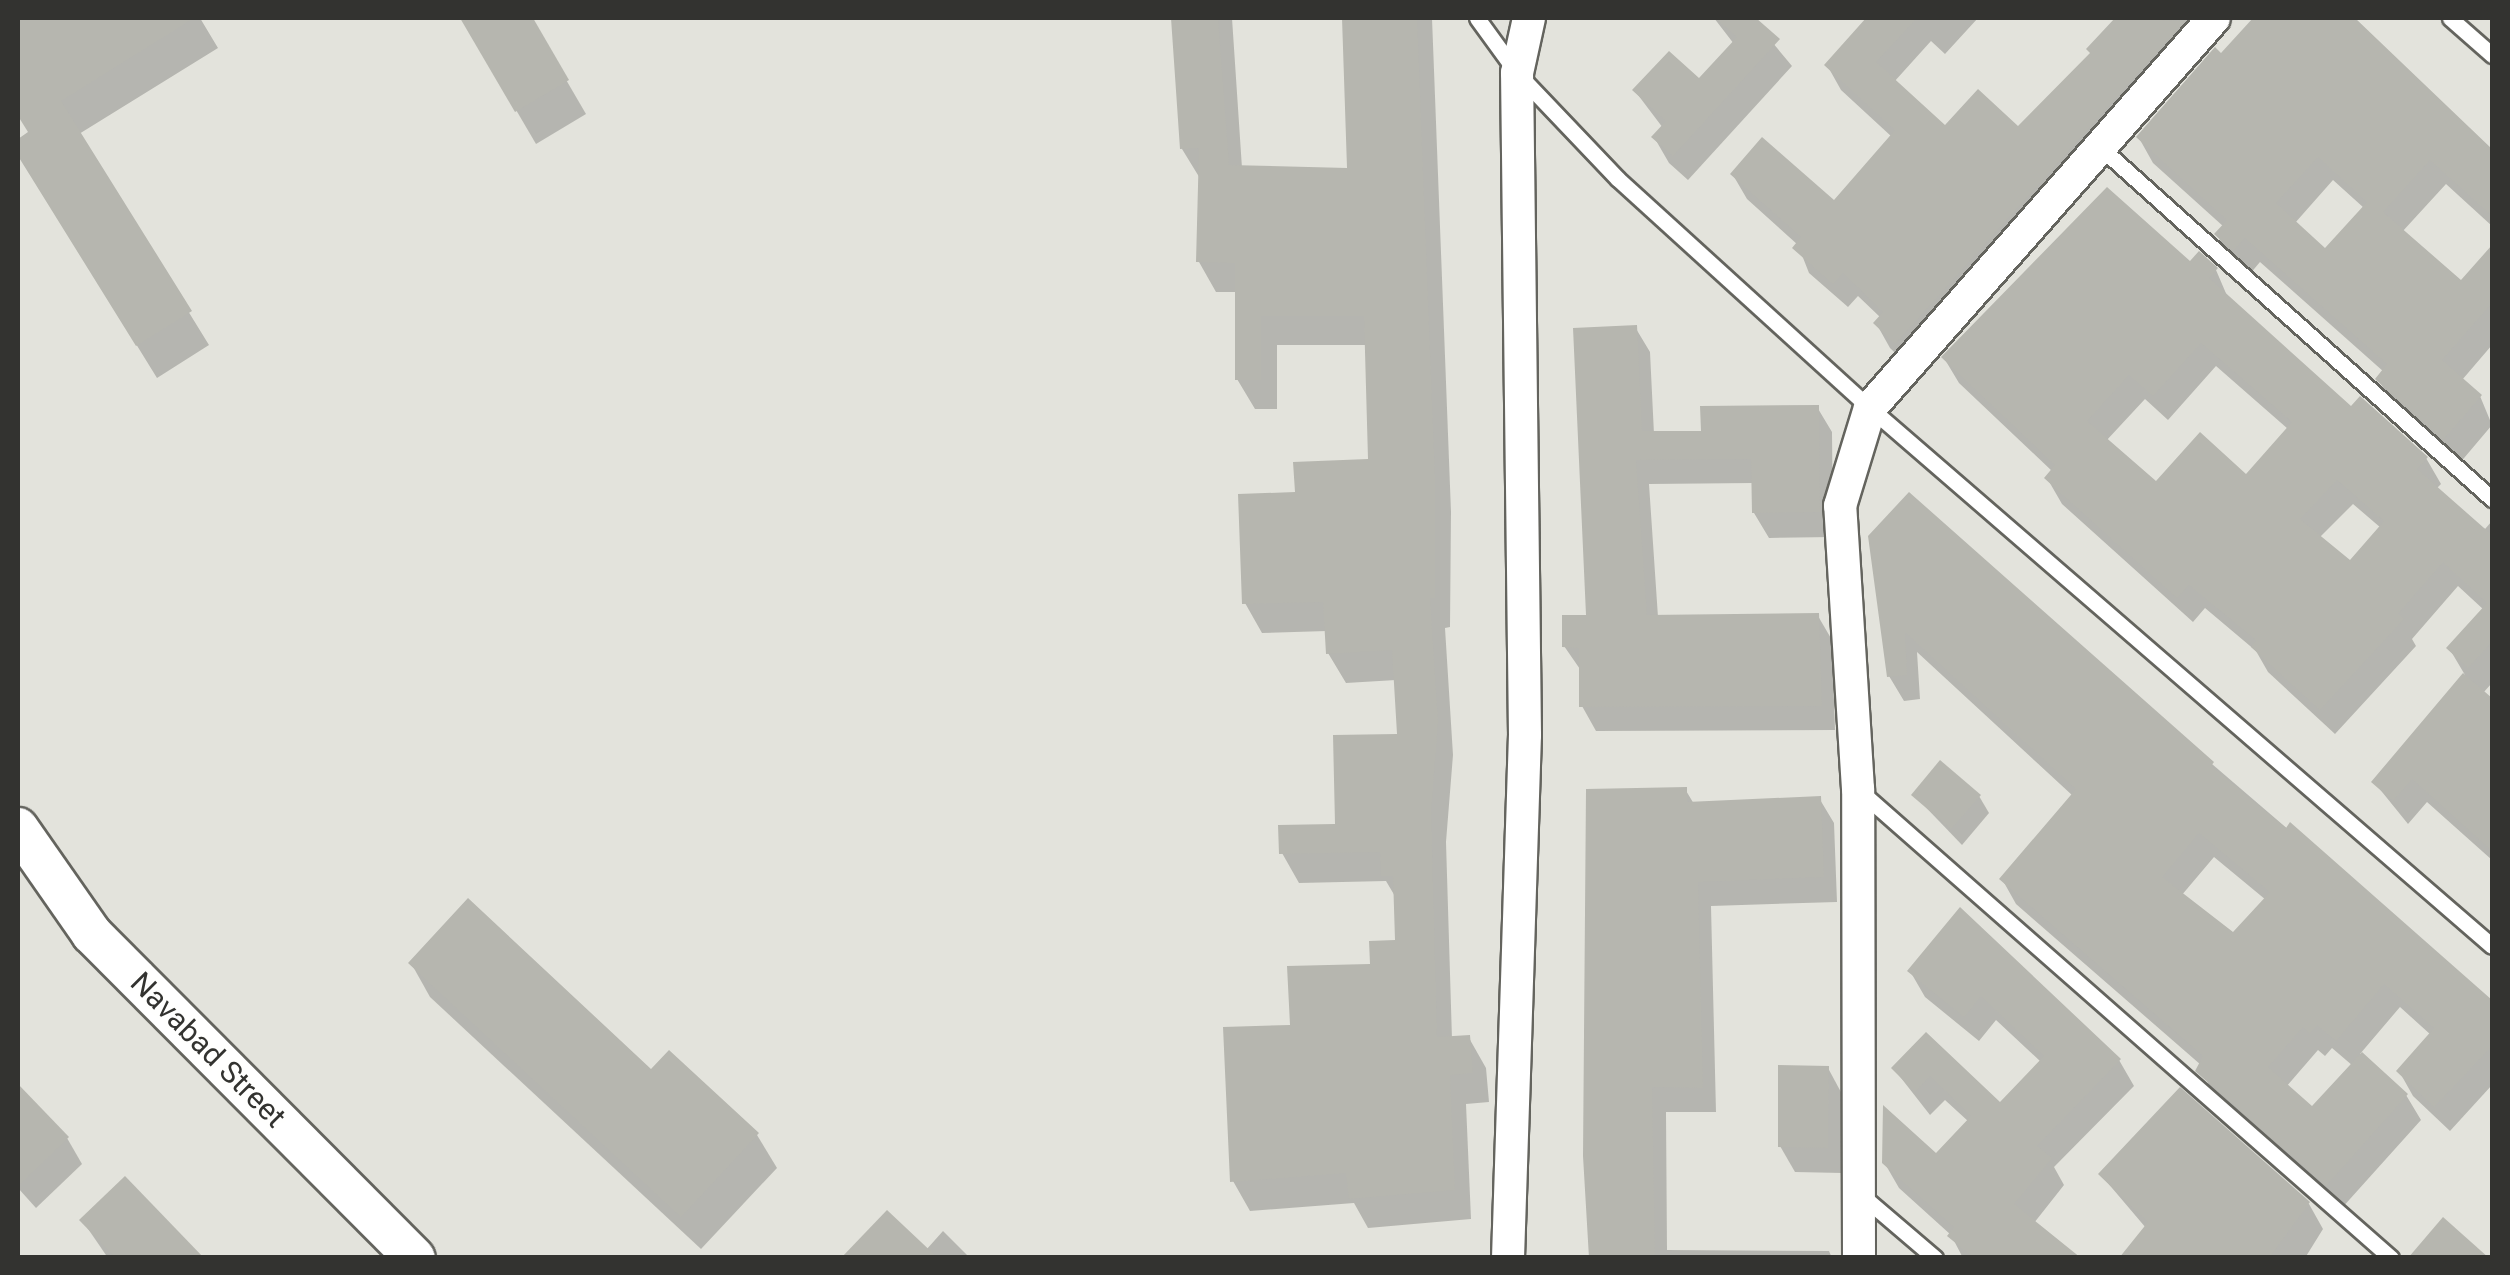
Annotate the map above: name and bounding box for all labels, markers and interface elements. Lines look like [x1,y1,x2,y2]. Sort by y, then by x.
street label: Navabad Street [123,965,293,1135]

